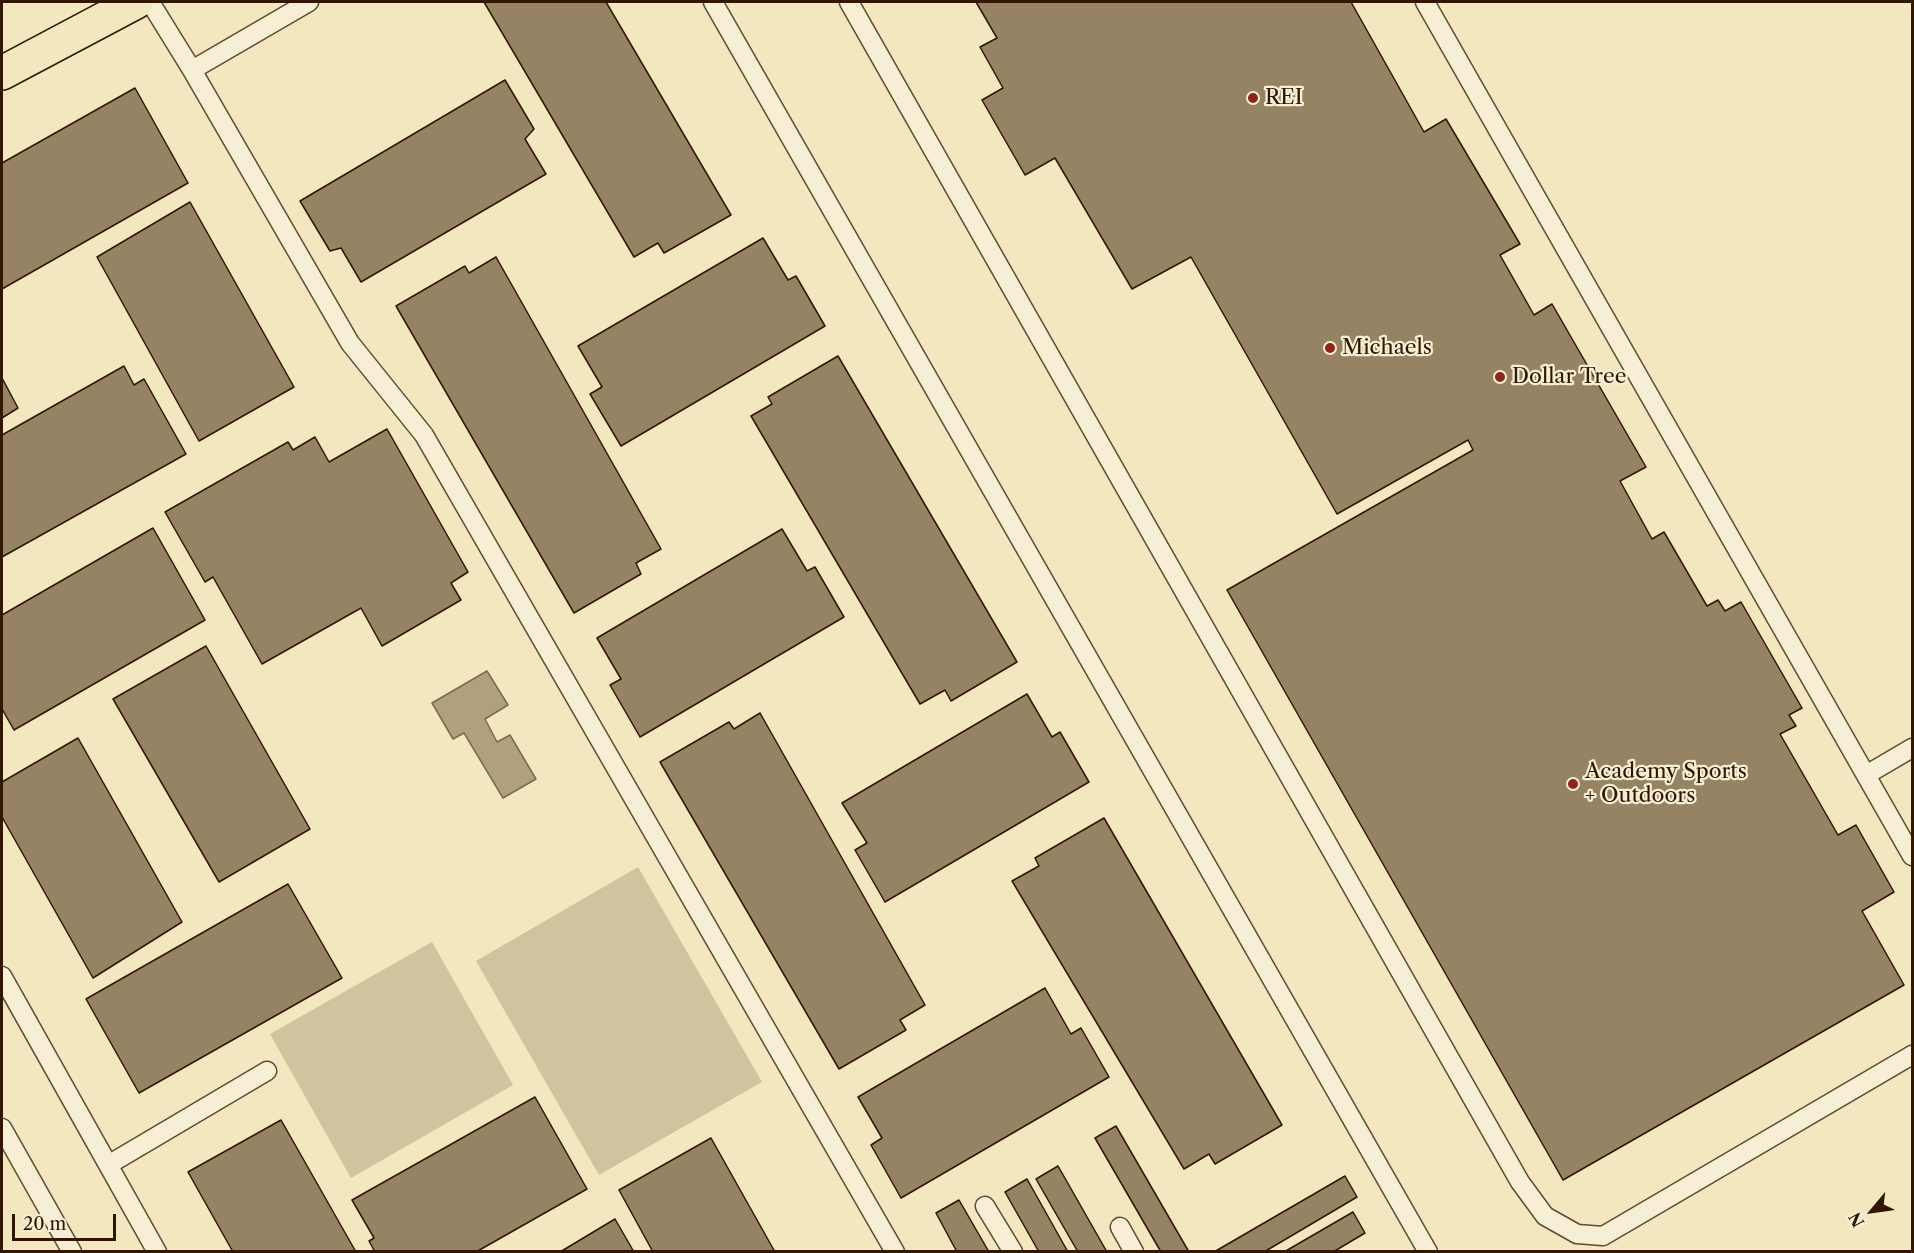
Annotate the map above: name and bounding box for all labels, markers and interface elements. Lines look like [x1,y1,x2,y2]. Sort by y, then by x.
place label: REI [1265,85,1303,111]
marker: REI [1246,91,1260,105]
place label: Michaels [1342,335,1432,361]
marker: Michaels [1323,341,1337,355]
place label: Dollar Tree [1512,364,1626,390]
marker: Dollar Tree [1493,370,1507,384]
place label: Academy Sports + Outdoors [1585,759,1747,809]
marker: Academy Sports + Outdoors [1566,777,1580,791]
north arrow [1842,1181,1902,1241]
scale bar [15,1202,118,1240]
text: N [1844,1209,1868,1231]
text: 20 m [23,1213,66,1235]

